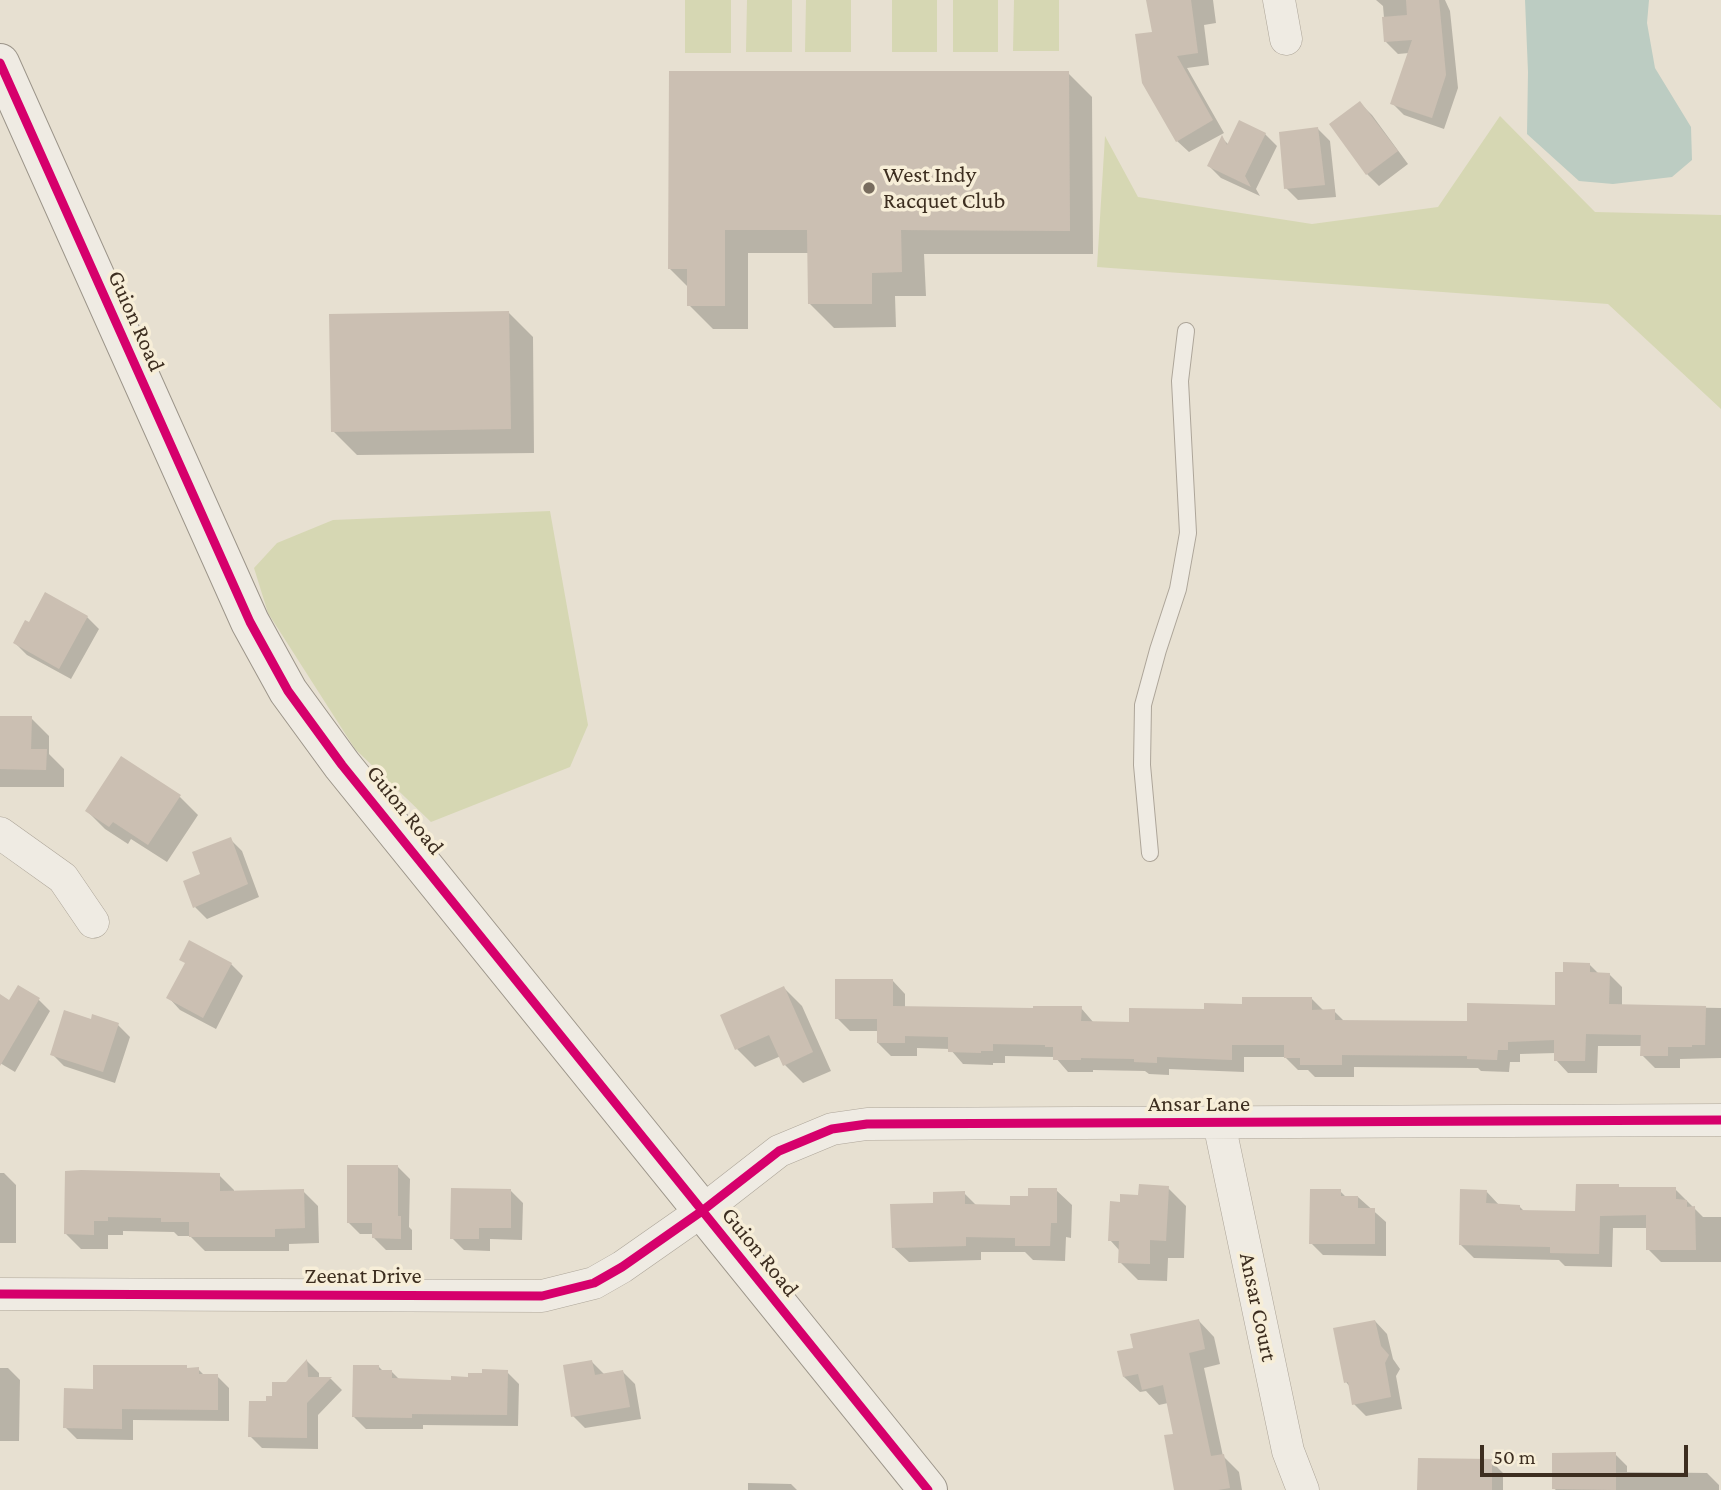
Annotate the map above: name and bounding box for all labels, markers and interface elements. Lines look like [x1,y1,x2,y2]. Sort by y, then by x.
place label: West Indy Racquet Club [883,161,1005,215]
marker: West Indy Racquet Club [861,180,877,196]
street label: Guion Road [102,266,170,376]
street label: Guion Road [360,760,450,860]
street label: Ansar Lane [1148,1090,1250,1118]
street label: Guion Road [715,1202,805,1302]
street label: Ansar Court [1233,1250,1283,1364]
street label: Zeenat Drive [304,1262,422,1290]
scale bar [1483,1430,1691,1474]
text: 50 m [1493,1445,1536,1469]

